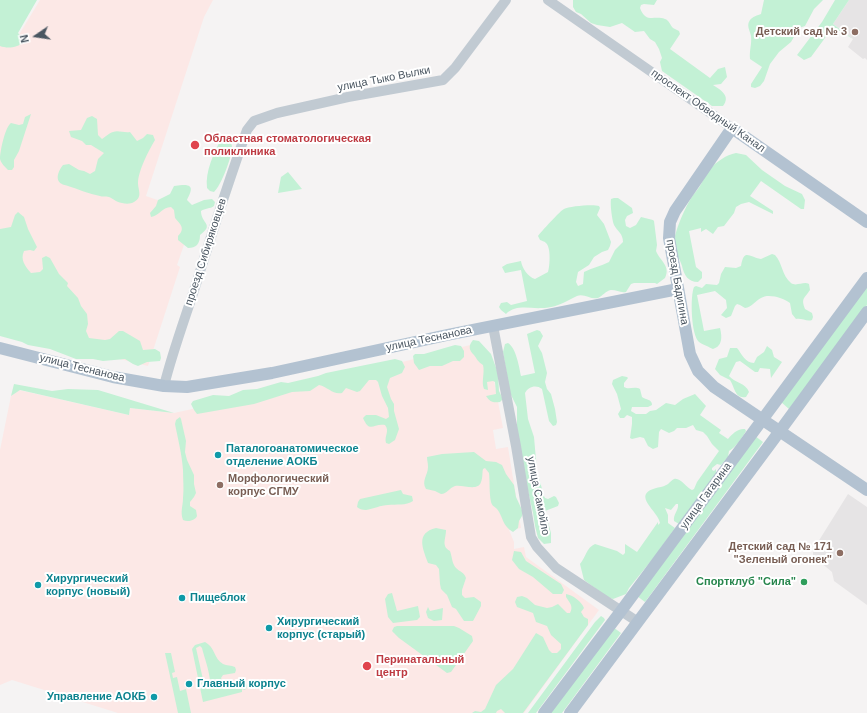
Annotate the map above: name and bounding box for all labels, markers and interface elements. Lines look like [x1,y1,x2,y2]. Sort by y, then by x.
north arrow [16,16,56,56]
place label: Детский сад № 3 [756,25,847,39]
marker: Детский сад № 3 [850,27,860,37]
text: N [18,33,31,44]
street label: улица Тыко Вылки [337,64,431,94]
street label: проспект Обводный Канал [649,67,767,155]
place label: Областная стоматологическая поликлиника [204,132,371,158]
marker: Областная стоматологическая поликлиника [189,139,201,151]
street label: проезд Сибиряковцев [182,197,230,307]
street label: проезд Бадигина [663,238,691,326]
street label: улица Теснанова [385,323,473,355]
street label: улица Теснанова [38,351,126,385]
place label: Паталогоанатомическое отделение АОКБ [226,442,359,468]
marker: Паталогоанатомическое отделение АОКБ [213,450,223,460]
street label: улица Самойло [524,455,552,537]
street label: улица Гагарина [677,460,735,532]
place label: Морфологический корпус СГМУ [228,472,329,498]
marker: Морфологический корпус СГМУ [215,480,225,490]
place label: Детский сад № 171 "Зеленый огонек" [729,540,832,566]
marker: Детский сад № 171 "Зеленый огонек" [835,548,845,558]
place label: Хирургический корпус (новый) [46,572,130,598]
place label: Спортклуб "Сила" [696,575,796,589]
marker: Спортклуб "Сила" [799,577,809,587]
marker: Хирургический корпус (новый) [33,580,43,590]
place label: Пищеблок [190,591,246,605]
marker: Пищеблок [177,593,187,603]
place label: Хирургический корпус (старый) [277,615,365,641]
marker: Хирургический корпус (старый) [264,623,274,633]
place label: Перинатальный центр [376,653,464,679]
marker: Перинатальный центр [361,660,373,672]
place label: Главный корпус [197,677,286,691]
marker: Главный корпус [184,679,194,689]
place label: Управление АОКБ [47,690,146,704]
marker: Управление АОКБ [149,692,159,702]

